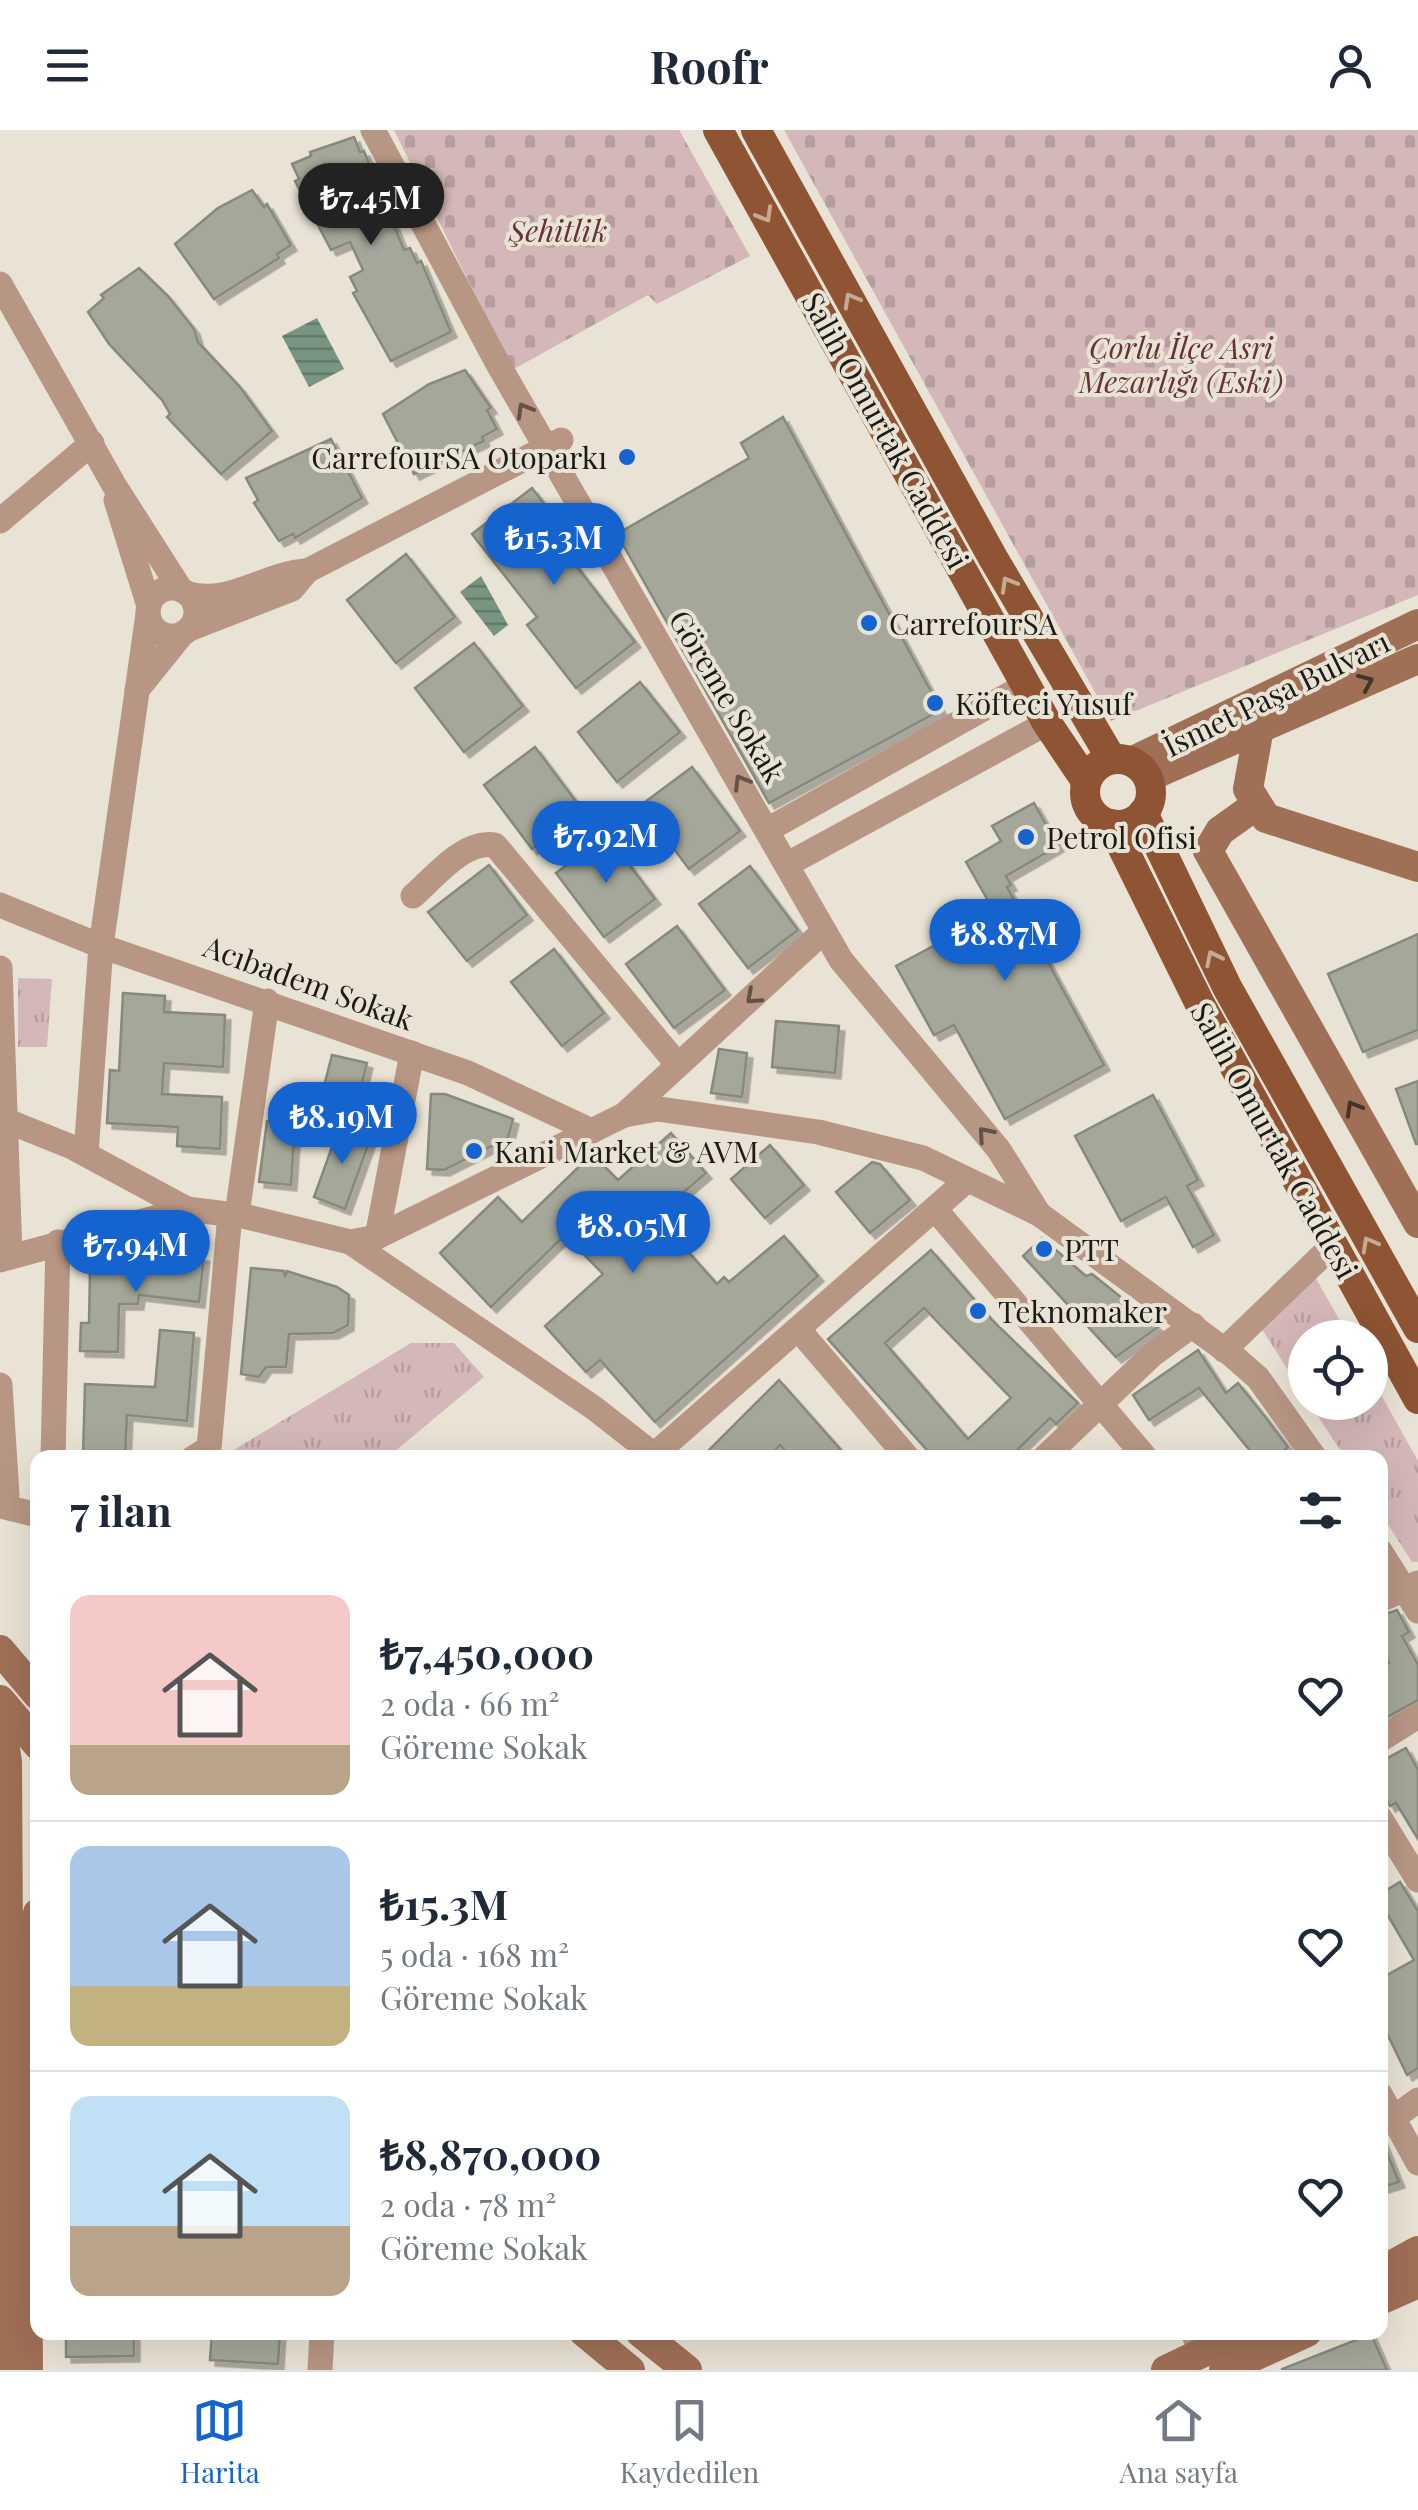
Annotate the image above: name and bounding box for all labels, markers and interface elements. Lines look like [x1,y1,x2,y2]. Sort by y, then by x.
text: Roofr [650,35,768,95]
icon: menu [40,38,95,93]
icon: person [1323,38,1378,93]
pin: ₺7.45M [290,163,452,248]
text: ₺7.45M [320,174,422,217]
one-way arrow [753,204,772,222]
park label: Şehitlik [508,210,607,250]
street label: Salih Omurtak Caddesi [793,285,979,576]
one-way arrow [843,292,863,310]
park label: Çorlu İlçe Asri Mezarlığı (Eski) [1077,327,1283,401]
one-way arrow [517,403,537,421]
place label: CarrefourSA Otoparkı [311,437,607,477]
marker: CarrefourSA Otoparkı [616,446,638,468]
pin: ₺15.3M [473,503,635,588]
text: ₺15.3M [505,514,603,557]
one-way arrow [1001,577,1020,595]
street label: Göreme Sokak [661,602,796,790]
place label: CarrefourSA [889,603,1059,643]
marker: CarrefourSA [858,612,880,634]
street label: İsmet Paşa Bulvarı [1156,621,1396,765]
one-way arrow [1356,674,1374,694]
place label: Köfteci Yusuf [955,683,1134,723]
marker: Köfteci Yusuf [924,692,946,714]
one-way arrow [734,775,753,793]
pin: ₺7.92M [525,801,687,886]
text: ₺7.92M [554,812,658,855]
place label: Petrol Ofisi [1046,817,1197,857]
marker: Petrol Ofisi [1015,826,1037,848]
pin: ₺8.87M [924,899,1086,984]
text: ₺8.87M [951,910,1059,953]
street label: Acıbadem Sokak [197,925,420,1039]
one-way arrow [1206,951,1225,969]
one-way arrow [746,985,764,1003]
street label: Salih Omurtak Caddesi [1182,995,1368,1286]
pin: ₺8.19M [261,1082,423,1167]
text: ₺8.19M [290,1093,394,1136]
one-way arrow [1345,1100,1365,1118]
one-way arrow [978,1127,996,1145]
place label: Kani Market & AVM [494,1131,759,1171]
marker: Kani Market & AVM [463,1140,485,1162]
pin: ₺8.05M [552,1191,714,1276]
text: ₺8.05M [578,1202,688,1245]
pin: ₺7.94M [55,1210,217,1295]
text: ₺7.94M [84,1221,188,1264]
place label: PTT [1064,1229,1119,1269]
one-way arrow [1361,1236,1381,1254]
marker: PTT [1033,1238,1055,1260]
place label: Teknomaker [998,1291,1167,1331]
marker: Teknomaker [967,1300,989,1322]
map controls [1288,1320,1388,1420]
button: locate [1288,1320,1388,1420]
text: 7 ilan [70,1482,172,1538]
icon: filters [1293,1483,1348,1538]
text: ₺7,450,000 [380,1624,594,1680]
icon: home [150,1635,270,1755]
icon: heart [1293,1668,1348,1723]
text: 2 oda · 66 m² [380,1681,560,1724]
text: Göreme Sokak [380,1724,588,1767]
text: ₺15.3M [380,1875,508,1931]
icon: home [150,1886,270,2006]
icon: heart [1293,1919,1348,1974]
text: 5 oda · 168 m² [380,1932,569,1975]
text: Göreme Sokak [380,1975,588,2018]
text: ₺8,870,000 [380,2125,601,2181]
icon: home [150,2136,270,2256]
icon: heart [1293,2169,1348,2224]
text: 2 oda · 78 m² [380,2182,556,2225]
text: Göreme Sokak [380,2225,588,2268]
tab: Harita [180,2393,260,2490]
tab: Kaydedilen [620,2393,759,2490]
tab: Ana sayfa [1120,2393,1238,2490]

